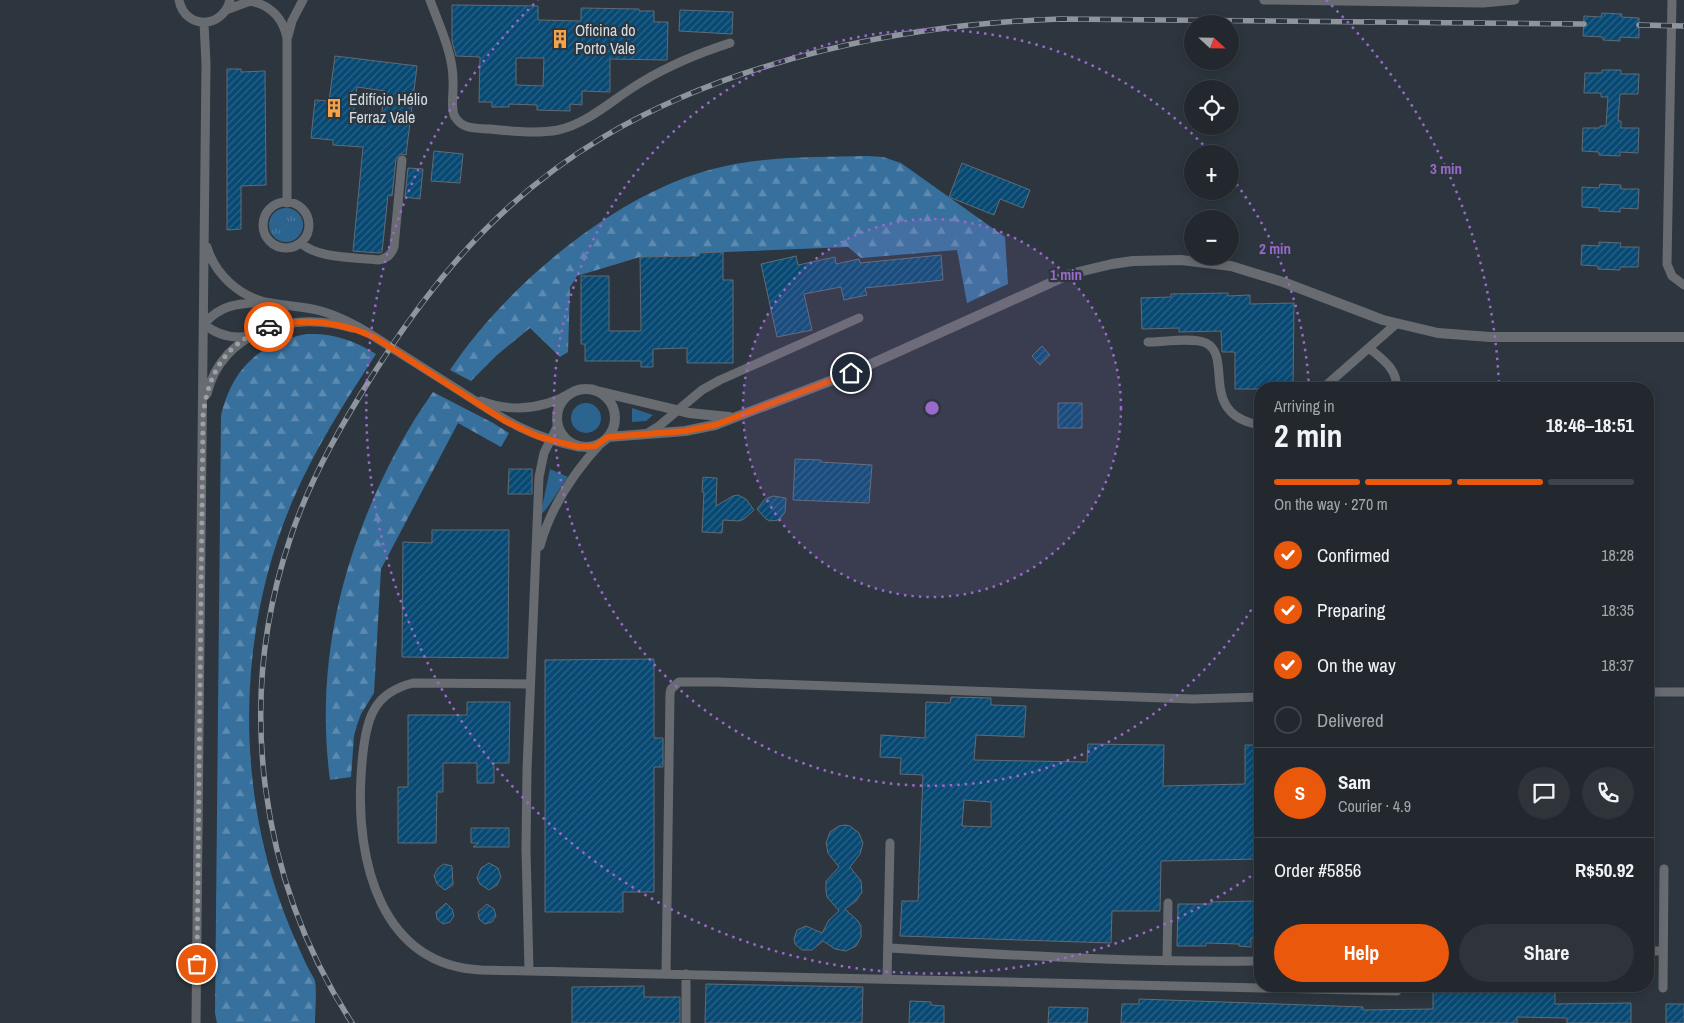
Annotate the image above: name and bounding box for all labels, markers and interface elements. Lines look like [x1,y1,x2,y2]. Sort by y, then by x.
north arrow [1184,15,1239,70]
map controls [1184,15,1239,265]
place label: Oficina do Porto Vale [575,19,636,59]
building icon: Oficina do Porto Vale [549,28,571,50]
button: locate [1184,80,1239,135]
place label: Edifício Hélio Ferraz Vale [349,88,428,128]
building icon: Edifício Hélio Ferraz Vale [323,97,345,119]
button: + [1184,145,1239,200]
text: 3 min [1430,158,1462,179]
button: − [1184,210,1239,265]
text: 2 min [1259,238,1291,259]
text: 1 min [1050,264,1082,285]
courier [244,302,294,352]
icon: car [255,313,283,341]
pin [830,352,872,394]
icon: home [837,359,865,387]
text: Arriving in [1274,395,1335,417]
centre of rings [923,399,941,417]
text: 18:46–18:51 [1546,412,1634,438]
text: 2 min [1274,414,1343,457]
text: On the way · 270 m [1274,493,1388,515]
icon: check [1274,541,1302,569]
text: Confirmed [1317,542,1390,568]
text: 18:28 [1601,544,1634,566]
icon: check [1274,596,1302,624]
text: Preparing [1317,597,1385,623]
text: 18:35 [1601,599,1634,621]
icon: check [1274,651,1302,679]
text: On the way [1317,652,1396,678]
text: 18:37 [1601,654,1634,676]
text: Delivered [1317,707,1384,733]
button: chat [1518,767,1570,819]
button: phone [1582,767,1634,819]
text: Sam [1338,769,1371,795]
text: S [1295,780,1305,806]
text: Courier · 4.9 [1338,795,1411,817]
text: Order #5856 [1274,857,1361,883]
text: R$50.92 [1575,857,1634,883]
button: Help [1274,924,1449,982]
button: Share [1459,924,1634,982]
pin [176,943,218,985]
icon: bag [183,950,211,978]

